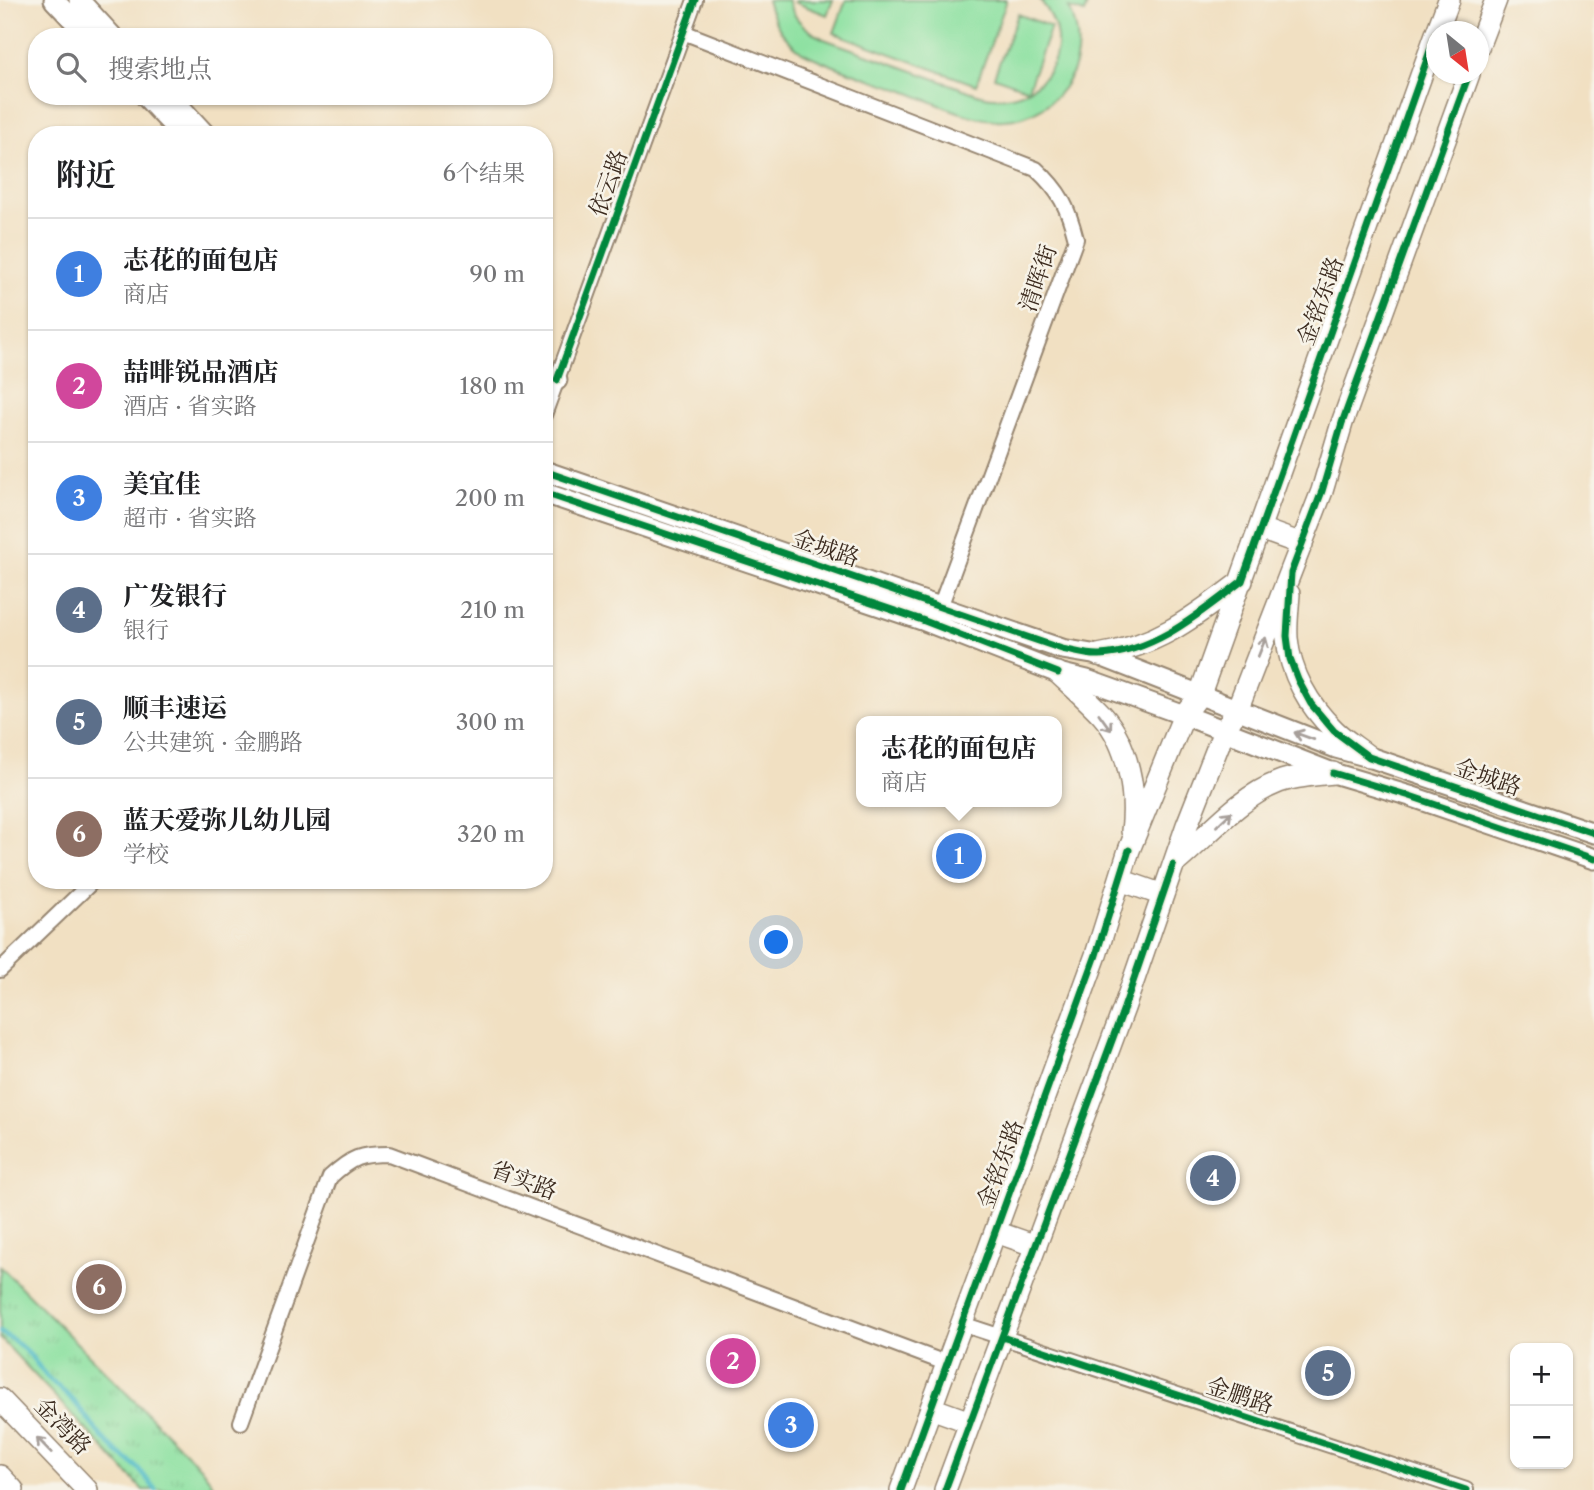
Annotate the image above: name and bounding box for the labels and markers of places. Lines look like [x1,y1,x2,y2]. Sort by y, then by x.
pin: 1 [936,830,982,882]
pin: 4 [1190,1152,1236,1204]
pin: 6 [76,1261,122,1313]
pin: 2 [710,1335,756,1387]
pin: 5 [1305,1347,1351,1399]
pin: 3 [768,1399,814,1451]

